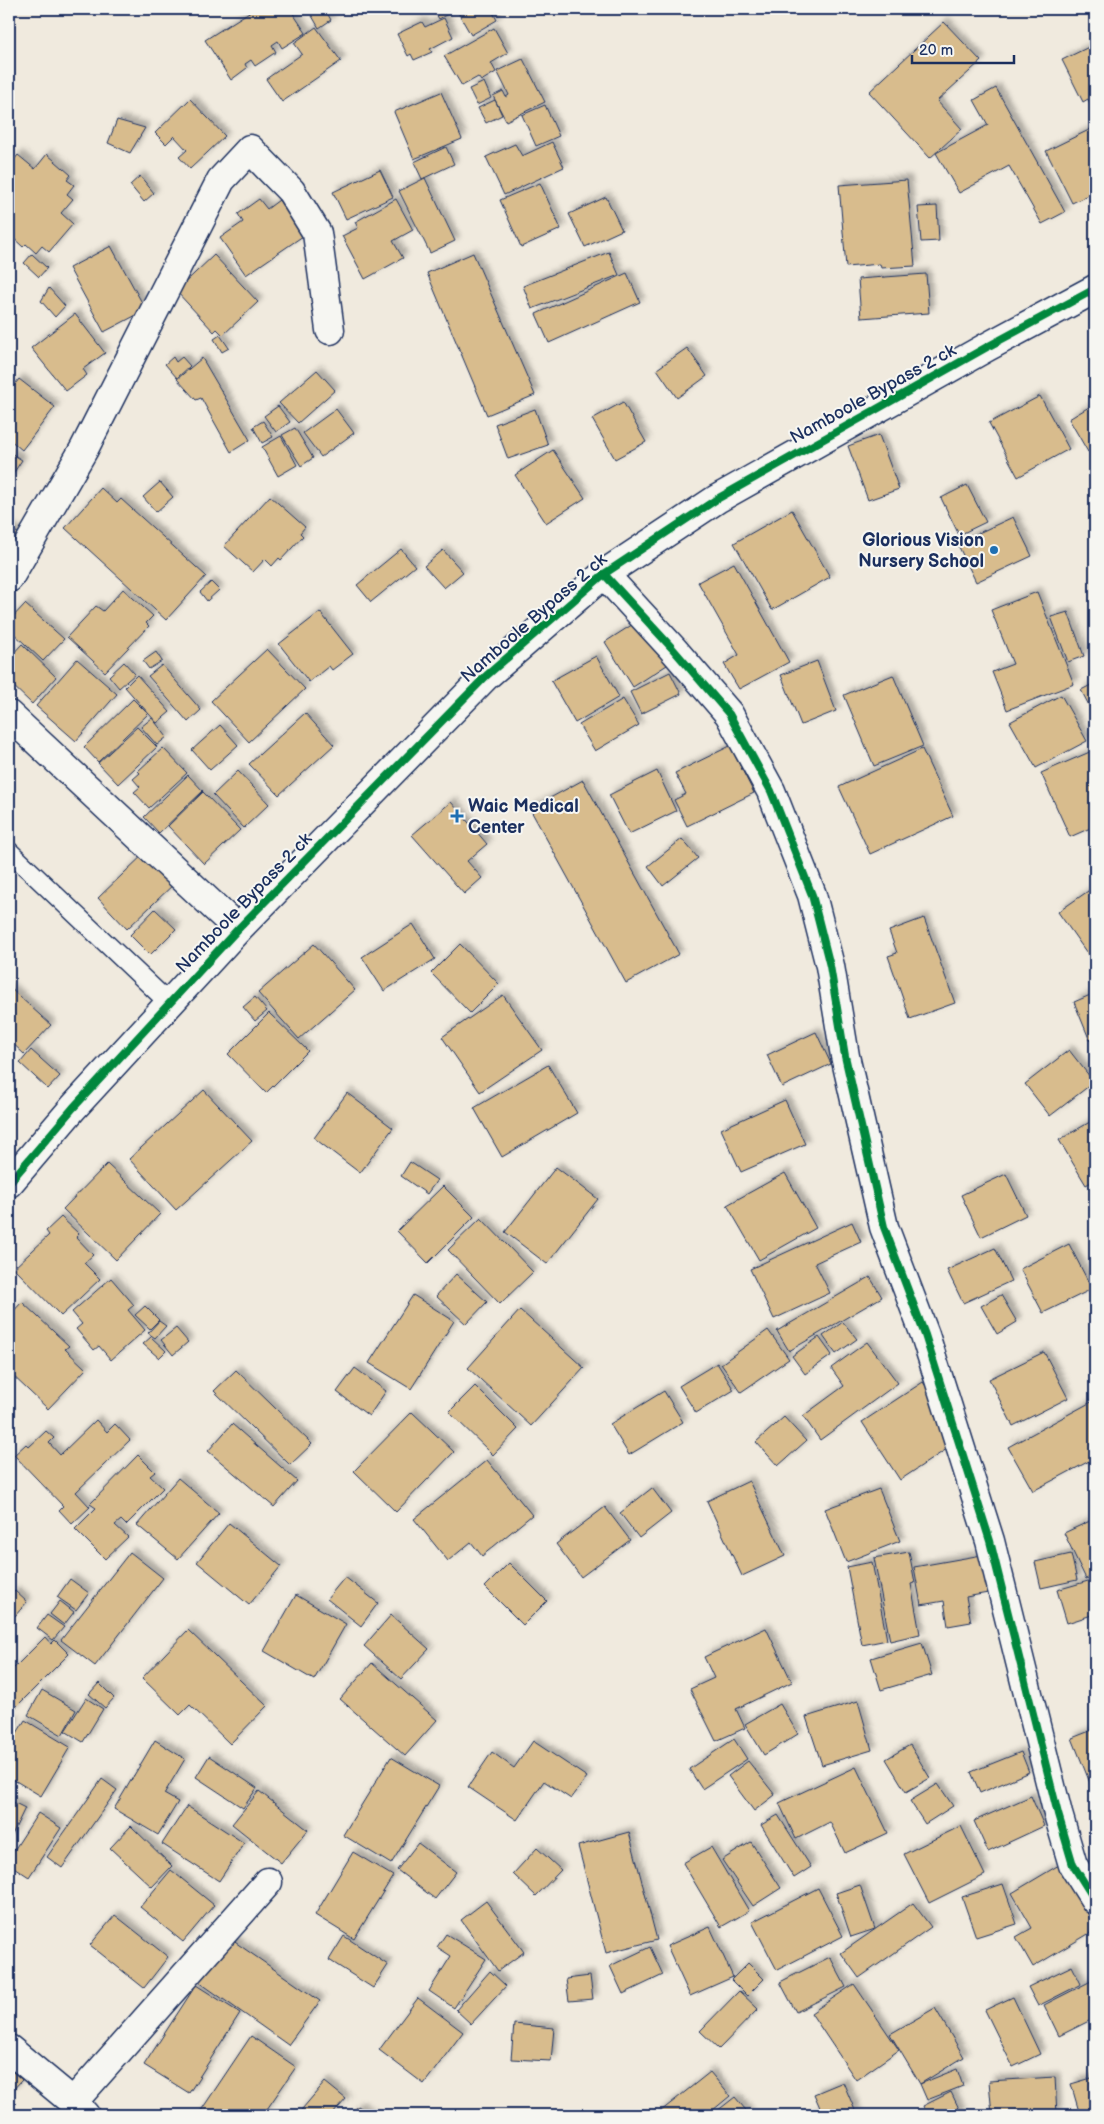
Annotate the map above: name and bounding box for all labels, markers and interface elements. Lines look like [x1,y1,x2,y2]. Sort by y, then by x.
scale bar [912,32,1014,64]
text: 20 m [919,41,953,60]
street label: Namboole Bypass 2 ck [786,340,960,448]
place label: Glorious Vision Nursery School [858,530,984,572]
marker: Glorious Vision Nursery School [988,544,1000,556]
street label: Namboole Bypass 2 ck [457,549,611,687]
place label: Waic Medical Center [468,796,579,838]
marker: Waic Medical Center [450,809,464,823]
street label: Namboole Bypass 2 ck [172,829,316,977]

